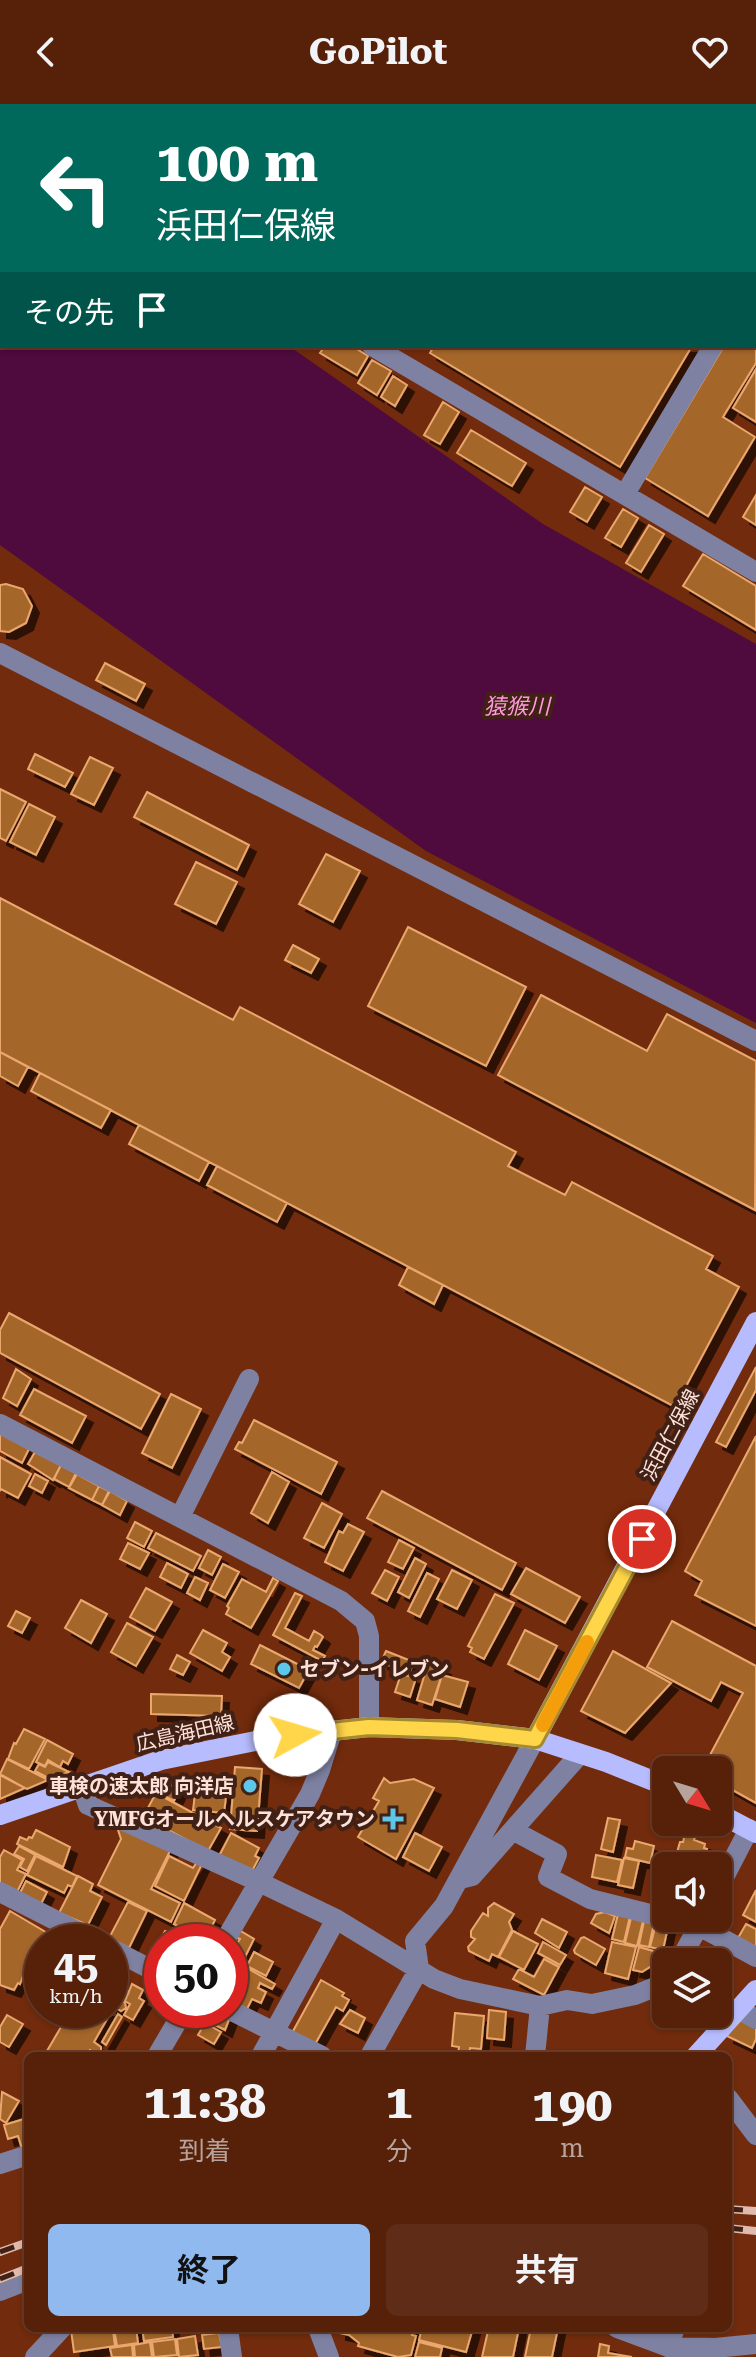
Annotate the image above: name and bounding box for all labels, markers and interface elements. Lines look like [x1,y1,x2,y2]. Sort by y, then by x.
icon: back [24,30,68,74]
icon: heart [688,30,732,74]
text: GoPilot [309,31,447,73]
text: 100 m [156,129,318,195]
icon: left [24,136,128,240]
text: 浜田仁保線 [156,205,336,247]
icon: arrive [130,288,174,332]
text: その先 [24,295,114,330]
water label: 猿猴川 [484,694,552,719]
street label: 浜田仁保線 [636,1385,704,1485]
pin [608,1505,676,1573]
icon: arrive [620,1517,664,1561]
place label: セブン-イレブン [300,1657,449,1681]
marker: セブン-イレブン [275,1660,293,1678]
position arrow [253,1693,337,1777]
street label: 広島海田線 [134,1710,236,1756]
north arrow [652,1756,732,1836]
map controls [652,1756,732,2028]
place label: 車検の速太郎 向洋店 [49,1774,234,1798]
marker: 車検の速太郎 向洋店 [241,1777,259,1795]
place label: YMFGオールヘルスケアタウン [94,1807,375,1831]
marker: YMFGオールヘルスケアタウン [382,1808,404,1830]
button: sound [652,1852,732,1932]
speed limit sign: 50 [144,1924,248,2028]
text: 45 [54,1942,98,1989]
button: layers [652,1948,732,2028]
text: km/h [49,1984,103,2008]
text: 11:38 [143,2074,266,2130]
text: 1 [385,2074,412,2130]
text: 190 [532,2077,612,2133]
text: m [560,2133,584,2163]
text: 到着 [179,2136,231,2166]
text: 分 [386,2136,412,2166]
button: 終了 [48,2224,370,2316]
button: 共有 [386,2224,708,2316]

